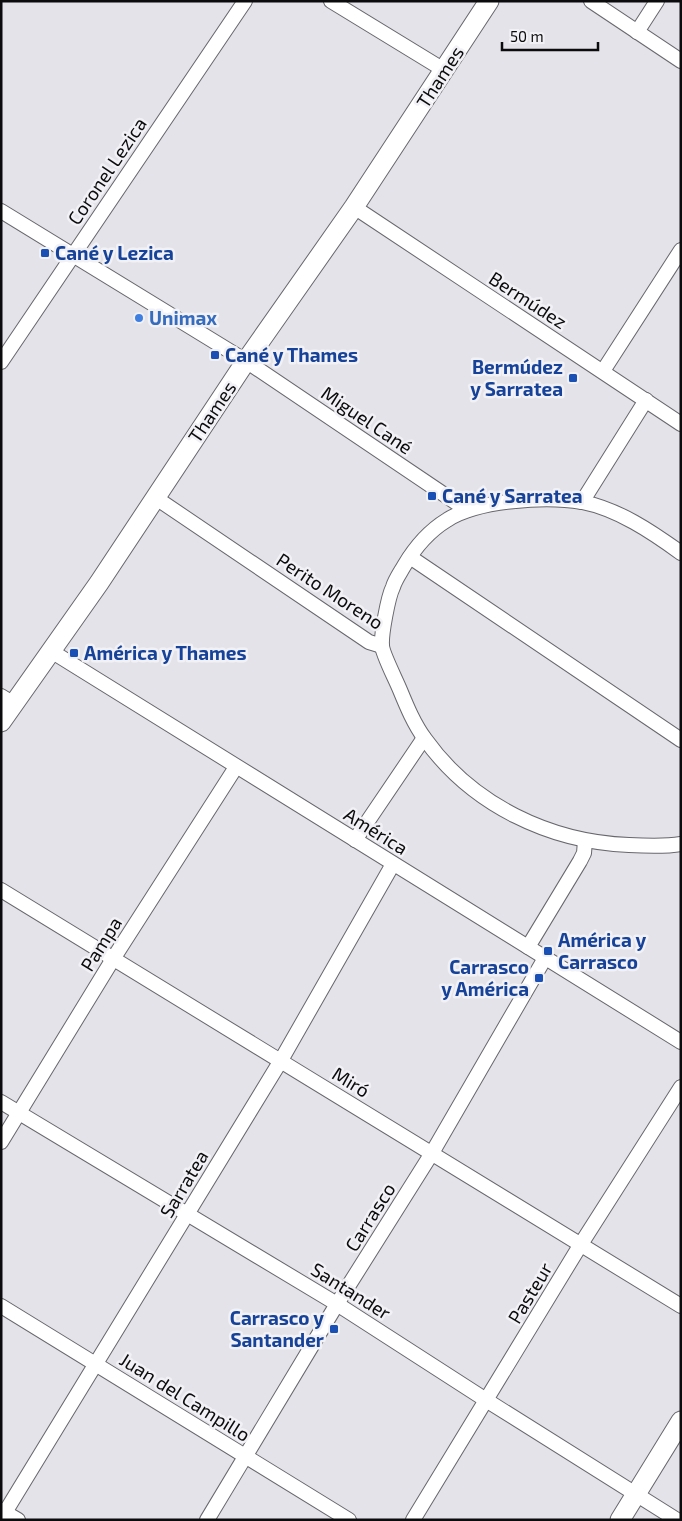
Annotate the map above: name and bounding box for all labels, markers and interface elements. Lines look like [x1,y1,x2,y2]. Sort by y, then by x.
scale bar [502,20,598,52]
text: 50 m [510,27,544,45]
street label: Thames [411,42,468,112]
street label: Coronel Lezica [62,113,151,229]
place label: Cané y Lezica [55,241,174,265]
marker: Cané y Lezica [39,247,51,259]
street label: Bermúdez [485,266,571,333]
place label: Unimax [149,306,217,329]
marker: Unimax [133,312,145,324]
place label: Cané y Thames [225,343,358,367]
marker: Cané y Thames [209,349,221,361]
place label: Bermúdez y Sarratea [470,355,563,401]
marker: Bermúdez y Sarratea [567,372,579,384]
street label: Thames [183,377,240,447]
street label: Miguel Cané [317,381,417,458]
place label: Cané y Sarratea [442,484,583,508]
marker: Cané y Sarratea [426,490,438,502]
street label: Perito Moreno [273,548,388,634]
place label: América y Thames [84,641,247,665]
marker: América y Thames [68,647,80,659]
street label: América [340,802,412,859]
street label: Pampa [75,912,126,975]
place label: América y Carrasco [558,928,646,973]
marker: América y Carrasco [542,945,554,957]
place label: Carrasco y América [441,955,529,1001]
marker: Carrasco y América [533,972,545,984]
street label: Miró [328,1062,374,1102]
street label: Sarratea [154,1146,213,1222]
street label: Carrasco [340,1178,400,1255]
street label: Santander [307,1257,396,1324]
street label: Pasteur [502,1258,557,1327]
place label: Carrasco y Santander [230,1306,324,1351]
marker: Carrasco y Santander [328,1323,340,1335]
street label: Juan del Campillo [116,1347,255,1446]

